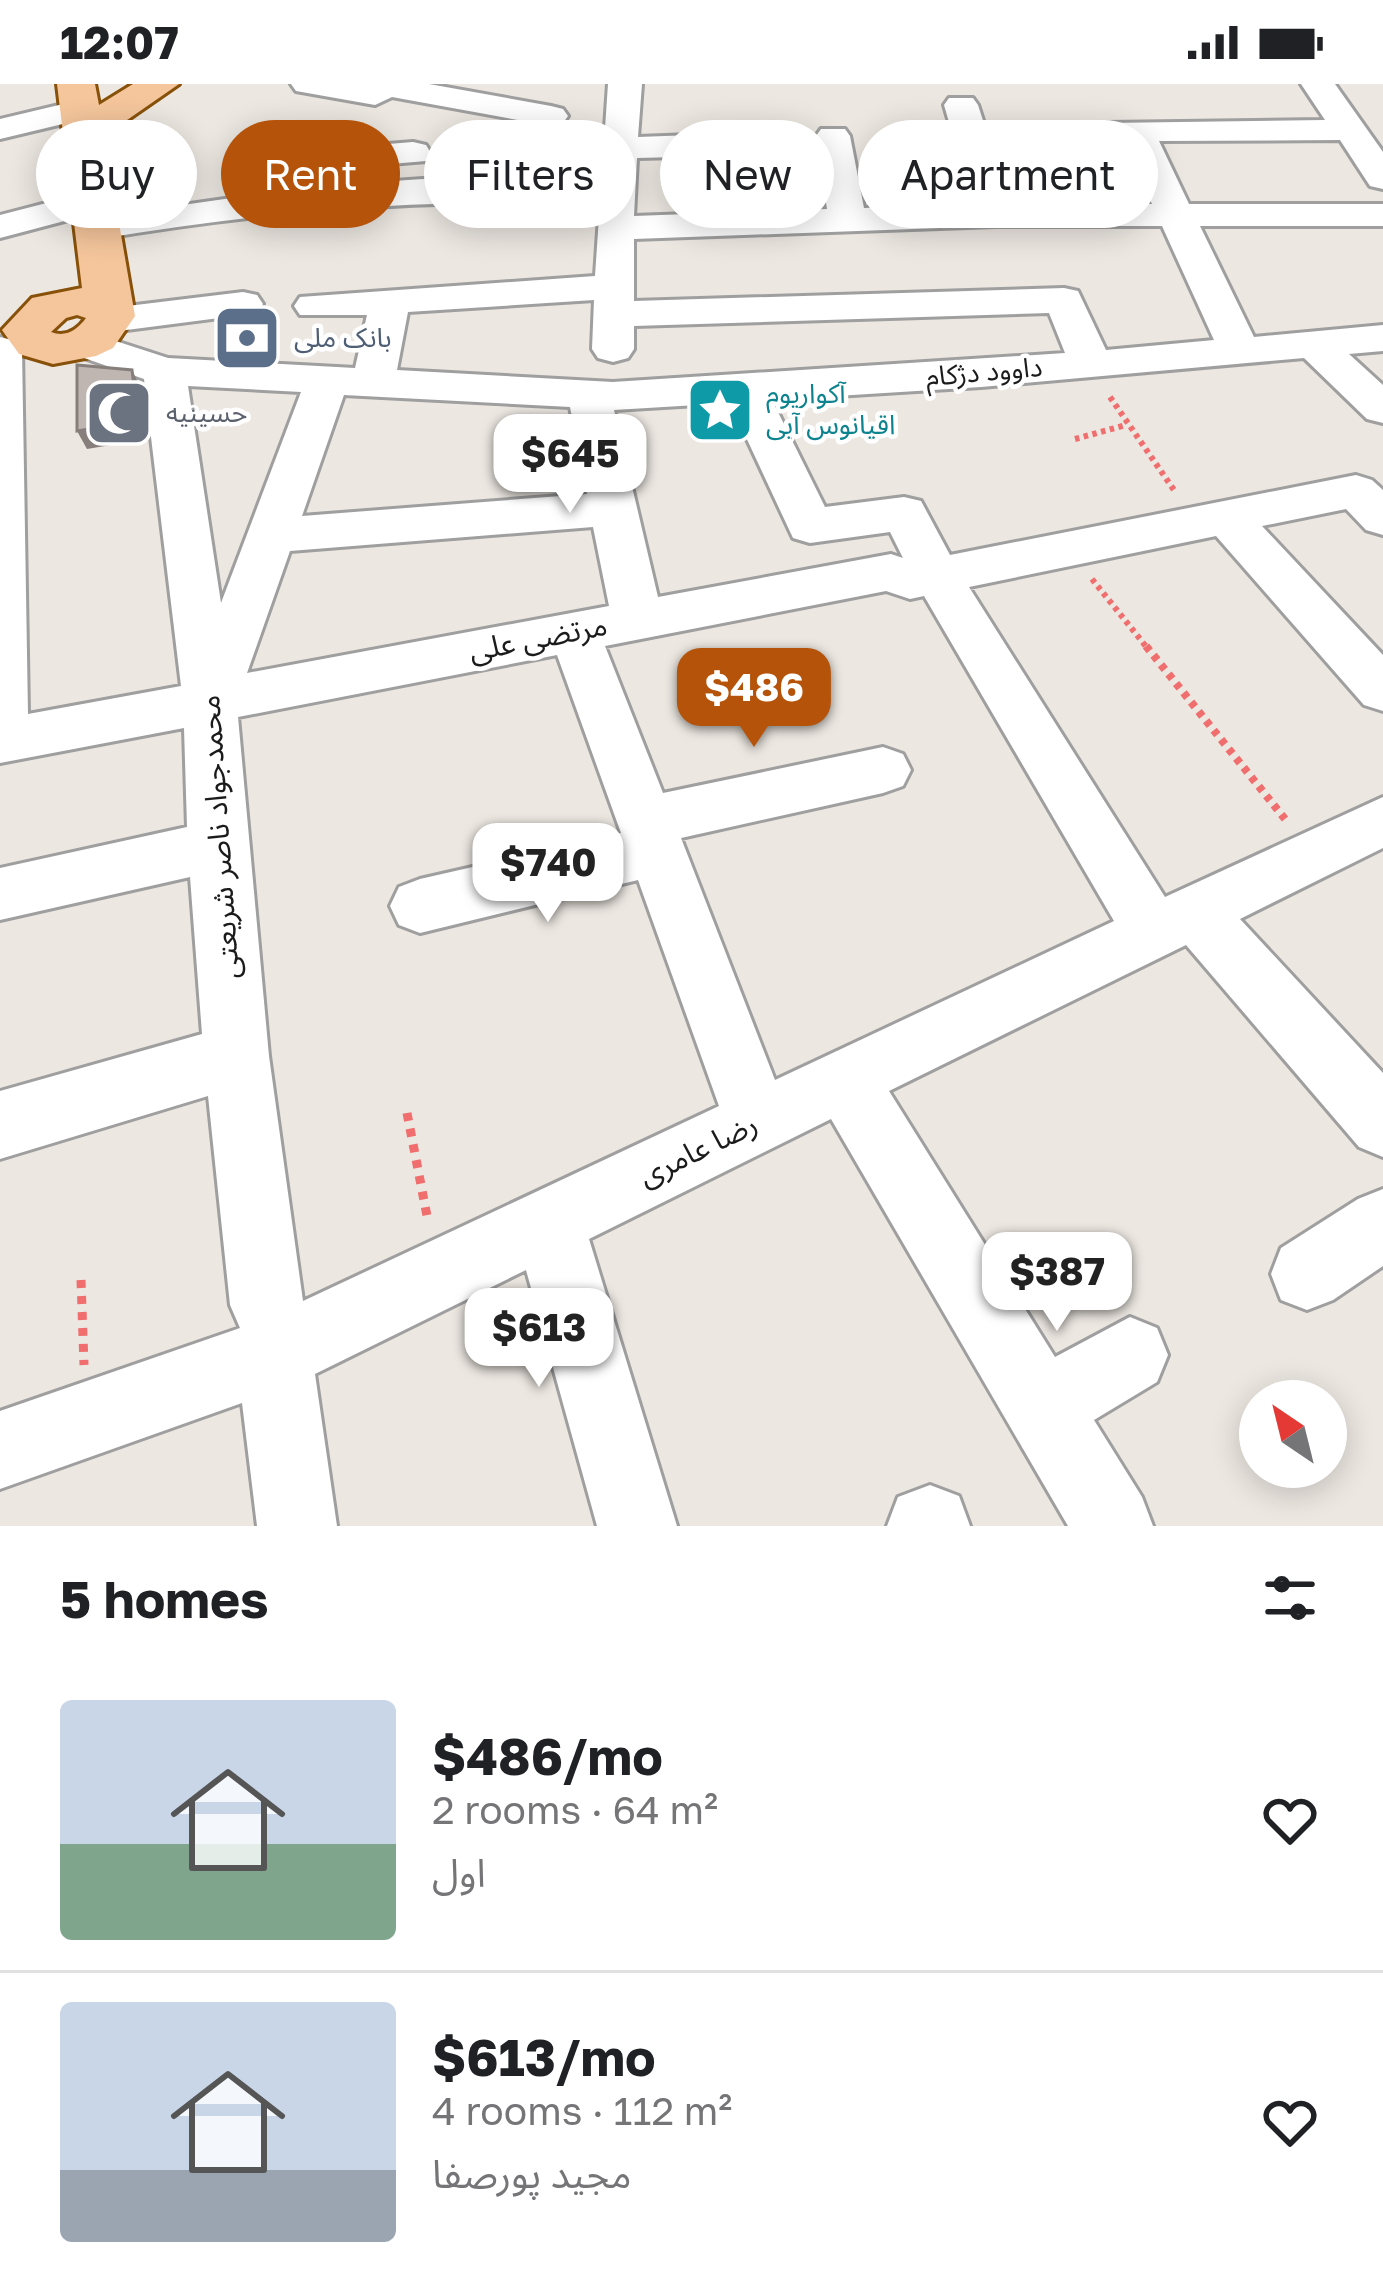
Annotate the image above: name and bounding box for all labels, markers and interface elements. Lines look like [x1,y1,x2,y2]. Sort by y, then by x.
text: 12:07 [60,15,179,69]
chip: Buy [36,120,197,228]
chip: Rent [221,120,400,228]
chip: Filters [424,120,636,228]
chip: New [660,120,834,228]
chip: Apartment [858,120,1158,228]
bank icon: بانک ملی [212,303,282,373]
place label: بانک ملی [294,321,392,354]
street label: داوود دژکام [924,350,1044,397]
place icon: آکواریوم اقیانوس آبی [685,375,755,445]
place label: آکواریوم اقیانوس آبی [766,377,895,441]
mosque icon: حسینیه [84,378,154,448]
place label: حسینیه [166,396,247,428]
pin: $645 [499,414,641,516]
text: $645 [520,429,620,476]
street label: مرتضی علی [466,606,610,668]
pin: $486 [683,648,825,750]
text: $486 [704,663,804,710]
street label: محمدجواد ناصر شریعتی [190,694,246,980]
pin: $740 [477,823,619,925]
text: $740 [499,838,597,885]
street label: رضا عامری [632,1105,763,1193]
pin: $387 [986,1232,1128,1334]
text: $387 [1009,1247,1105,1294]
pin: $613 [468,1288,610,1390]
text: $613 [492,1303,586,1350]
north arrow [1239,1380,1347,1488]
map controls [1239,1380,1347,1488]
icon: filters [1257,1565,1323,1631]
text: 5 homes [60,1568,269,1629]
text: $486/mo [432,1725,663,1786]
icon: home [156,1748,300,1892]
text: 2 rooms · 64 m² [432,1786,718,1833]
icon: heart [1257,1787,1323,1853]
text: اول [432,1849,486,1896]
text: $613/mo [432,2026,656,2087]
icon: home [156,2050,300,2194]
text: 4 rooms · 112 m² [432,2087,732,2134]
icon: heart [1257,2089,1323,2155]
text: مجید پورصفا [432,2150,631,2197]

